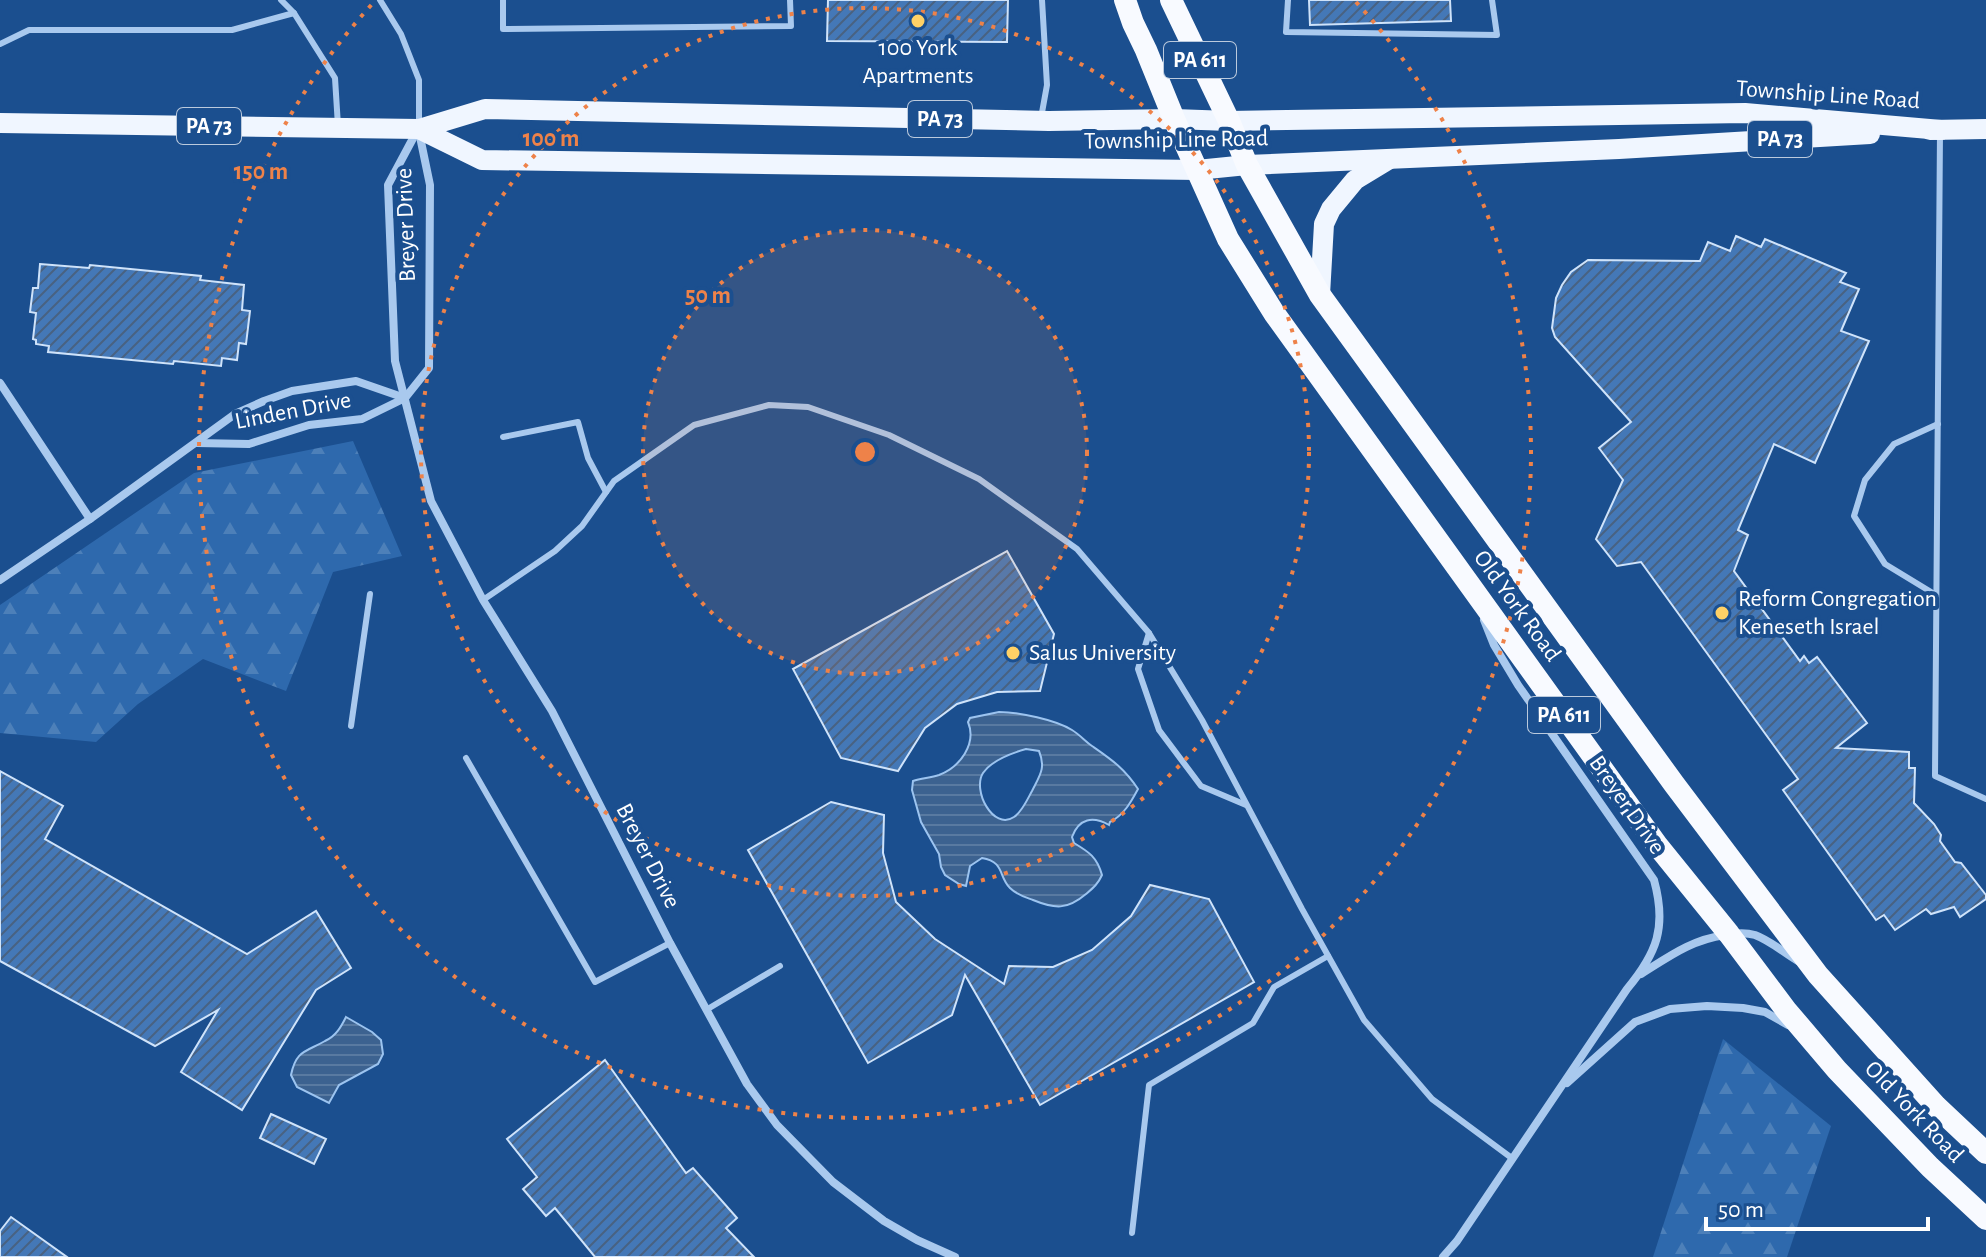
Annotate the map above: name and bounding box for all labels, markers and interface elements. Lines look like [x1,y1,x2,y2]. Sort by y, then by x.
marker: 100 York Apartments [909,12,927,30]
place label: 100 York Apartments [862,36,974,88]
road number: PA 611 [1164,42,1236,78]
street label: Township Line Road [1735,77,1921,113]
road number: PA 73 [908,101,972,137]
road number: PA 73 [177,108,241,144]
road number: PA 73 [1748,121,1812,157]
street label: Township Line Road [1084,126,1268,154]
text: 100 m [523,127,579,151]
text: 150 m [234,160,288,184]
street label: Breyer Drive [392,168,420,282]
text: 50 m [685,284,731,308]
street label: Linden Drive [233,388,353,434]
centre of rings [851,438,879,466]
street label: Old York Road [1469,546,1565,666]
place label: Reform Congregation Keneseth Israel [1738,587,1937,639]
marker: Reform Congregation Keneseth Israel [1713,604,1731,622]
place label: Salus University [1029,641,1176,665]
marker: Salus University [1004,644,1022,662]
road number: PA 611 [1528,697,1600,733]
street label: Breyer Drive [1584,751,1670,859]
street label: Breyer Drive [611,800,685,912]
street label: Old York Road [1860,1057,1968,1167]
scale bar [1706,1181,1928,1231]
text: 50 m [1718,1198,1764,1222]

